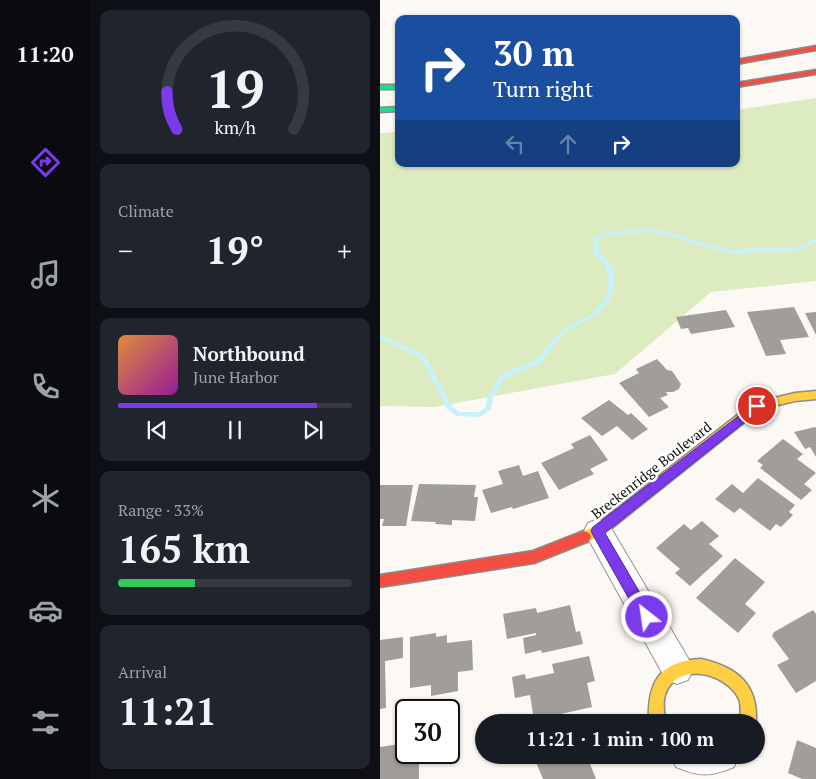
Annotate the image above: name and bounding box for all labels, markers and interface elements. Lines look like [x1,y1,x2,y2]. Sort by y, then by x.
text: 30 m [493,30,574,76]
icon: right [410,35,475,100]
text: 11:20 [16,39,74,68]
text: 19 [206,54,264,123]
text: Turn right [493,74,593,103]
text: km/h [214,115,256,139]
icon: left [501,130,529,158]
icon: ahead [554,130,582,158]
icon: right [607,130,635,158]
icon: directions [28,145,63,180]
text: Climate [118,200,174,222]
text: 19° [206,225,264,275]
text: − [118,232,133,269]
text: + [337,232,352,269]
icon: music [28,257,63,292]
text: Northbound [193,341,305,366]
text: June Harbor [193,366,279,388]
icon: phone [28,369,63,404]
pin [736,385,778,427]
icon: arrive [743,392,771,420]
icon: previous [143,416,171,444]
icon: pause [221,416,249,444]
icon: next [299,416,327,444]
street label: Breckenridge Boulevard [587,417,715,523]
icon: climate [28,481,63,516]
text: Range · 33% [118,499,204,521]
text: 165 km [118,524,250,574]
position arrow [620,590,672,642]
icon: car [28,593,63,628]
text: Arrival [118,661,167,683]
text: 11:21 [118,686,217,736]
speed limit sign: 30 [395,699,460,764]
icon: filters [28,705,63,740]
text: 11:21 · 1 min · 100 m [526,726,714,751]

